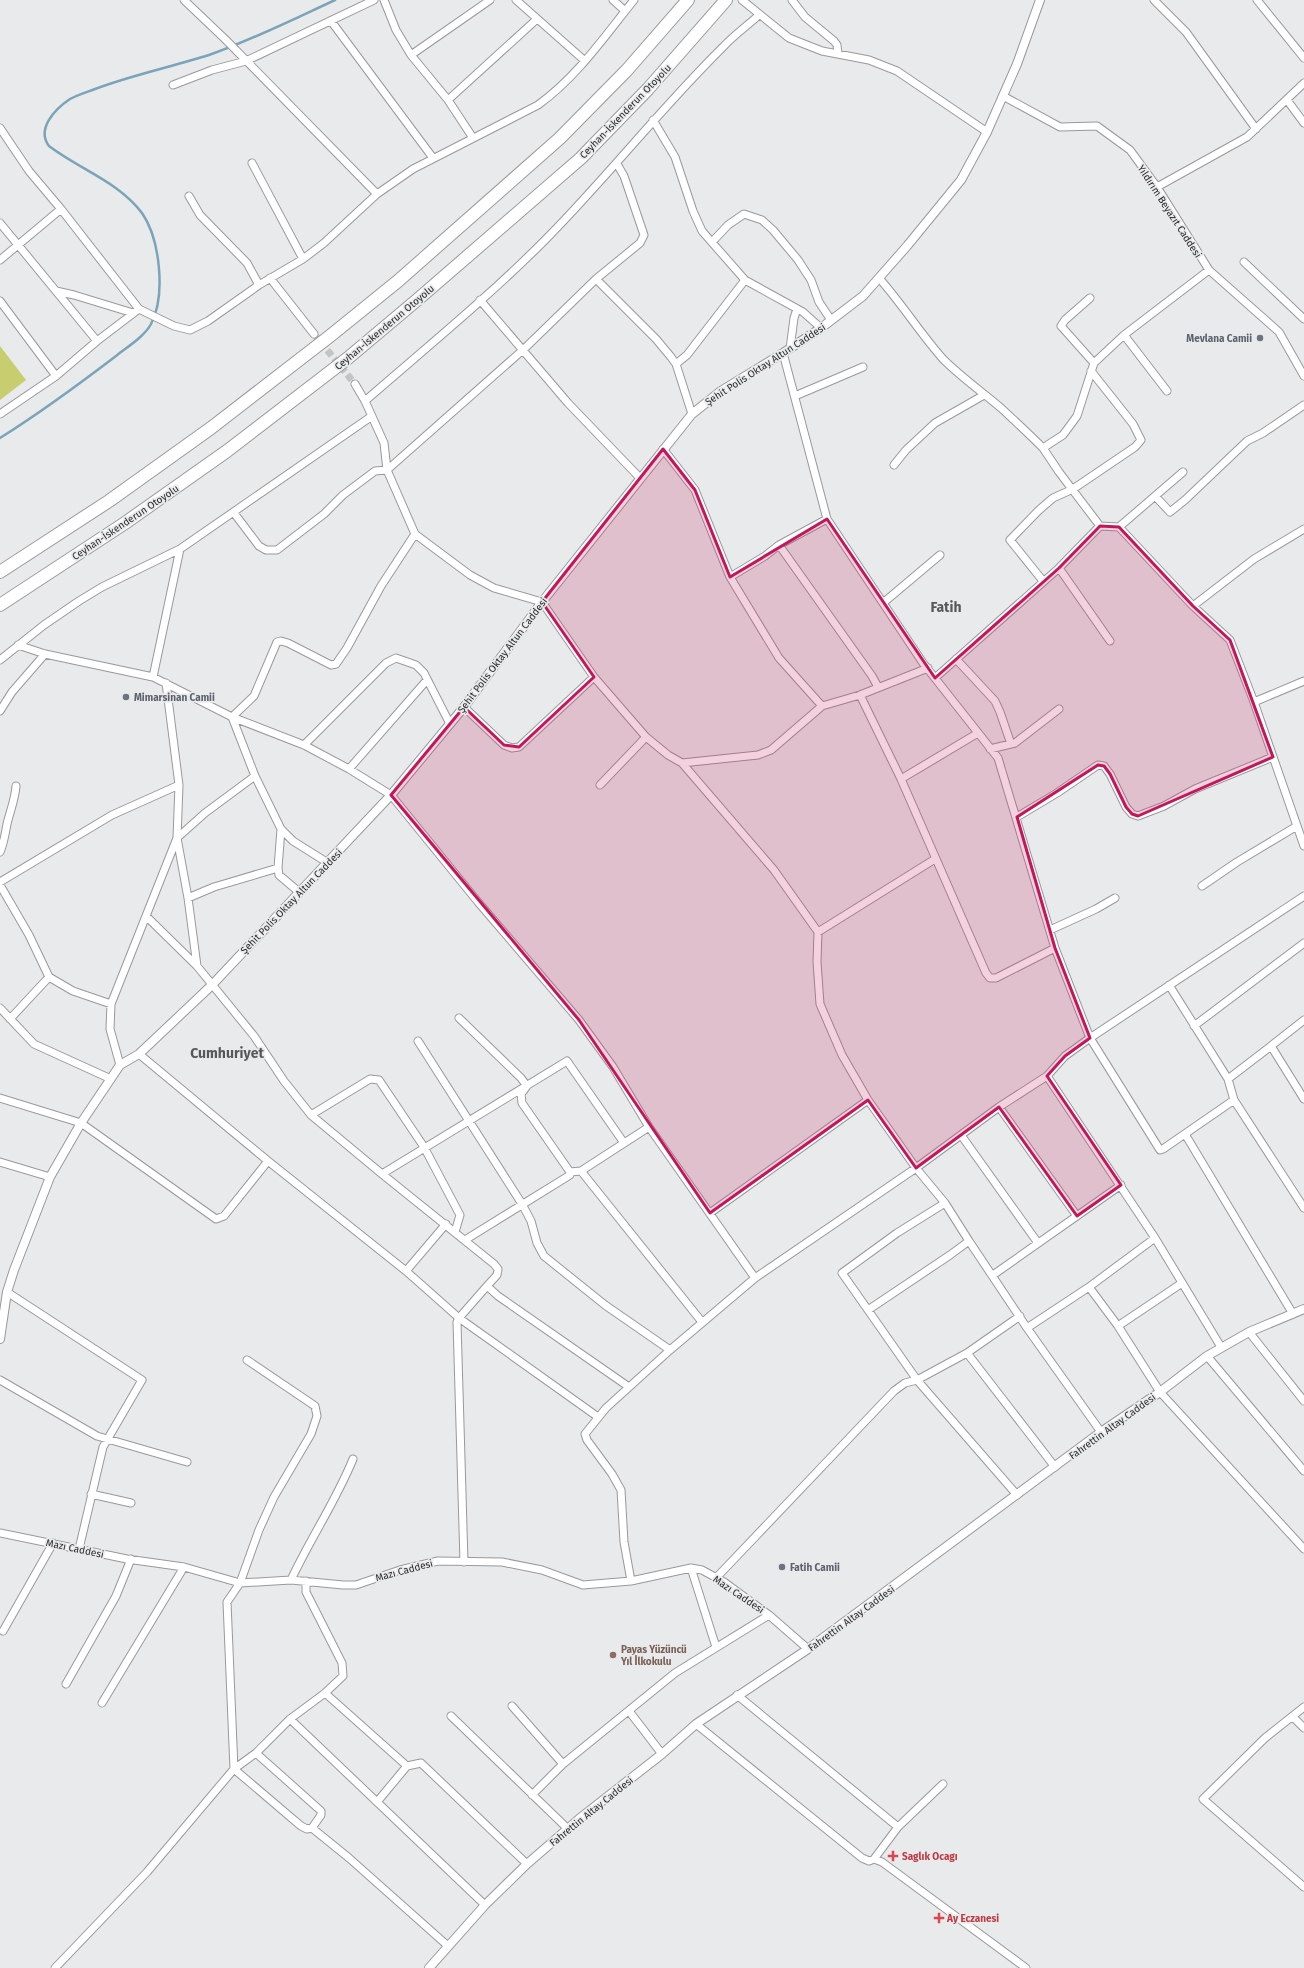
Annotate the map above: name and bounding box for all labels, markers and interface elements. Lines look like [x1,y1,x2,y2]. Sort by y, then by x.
street label: Ceyhan-İskenderun Otoyolu [576,61,674,161]
street label: Yıldırım Beyazıt Caddesi [1135,163,1204,260]
street label: Ceyhan-İskenderun Otoyolu [331,281,437,373]
street label: Şehit Polis Oktay Altun Caddesi [703,321,828,408]
place label: Mevlana Camii [1186,333,1252,345]
marker: Mevlana Camii [1255,333,1265,343]
street label: Ceyhan-İskenderun Otoyolu [69,481,181,563]
street label: Şehit Polis Oktay Altun Caddesi [456,595,550,716]
district label: Fatih [930,599,962,616]
marker: Mimarsinan Camii [121,692,131,702]
place label: Mimarsinan Camii [134,692,215,704]
street label: Şehit Polis Oktay Altun Caddesi [238,847,345,957]
district label: Cumhuriyet [190,1045,264,1062]
street label: Fahrettin Altay Caddesi [1067,1391,1158,1462]
street label: Mazı Caddesi [45,1537,105,1561]
street label: Mazı Caddesi [374,1558,434,1584]
marker: Fatih Camii [777,1562,787,1572]
place label: Fatih Camii [790,1562,840,1574]
street label: Mazı Caddesi [711,1573,766,1616]
street label: Fahrettin Altay Caddesi [806,1583,897,1654]
place label: Payas Yüzüncü Yıl İlkokulu [620,1644,687,1668]
marker: Payas Yüzüncü Yıl İlkokulu [608,1650,618,1660]
street label: Fahrettin Altay Caddesi [547,1774,636,1849]
marker: Saglık Ocagı [887,1850,899,1862]
place label: Saglık Ocagı [902,1851,958,1863]
marker: Ay Eczanesi [934,1913,944,1923]
place label: Ay Eczanesi [946,1913,999,1925]

